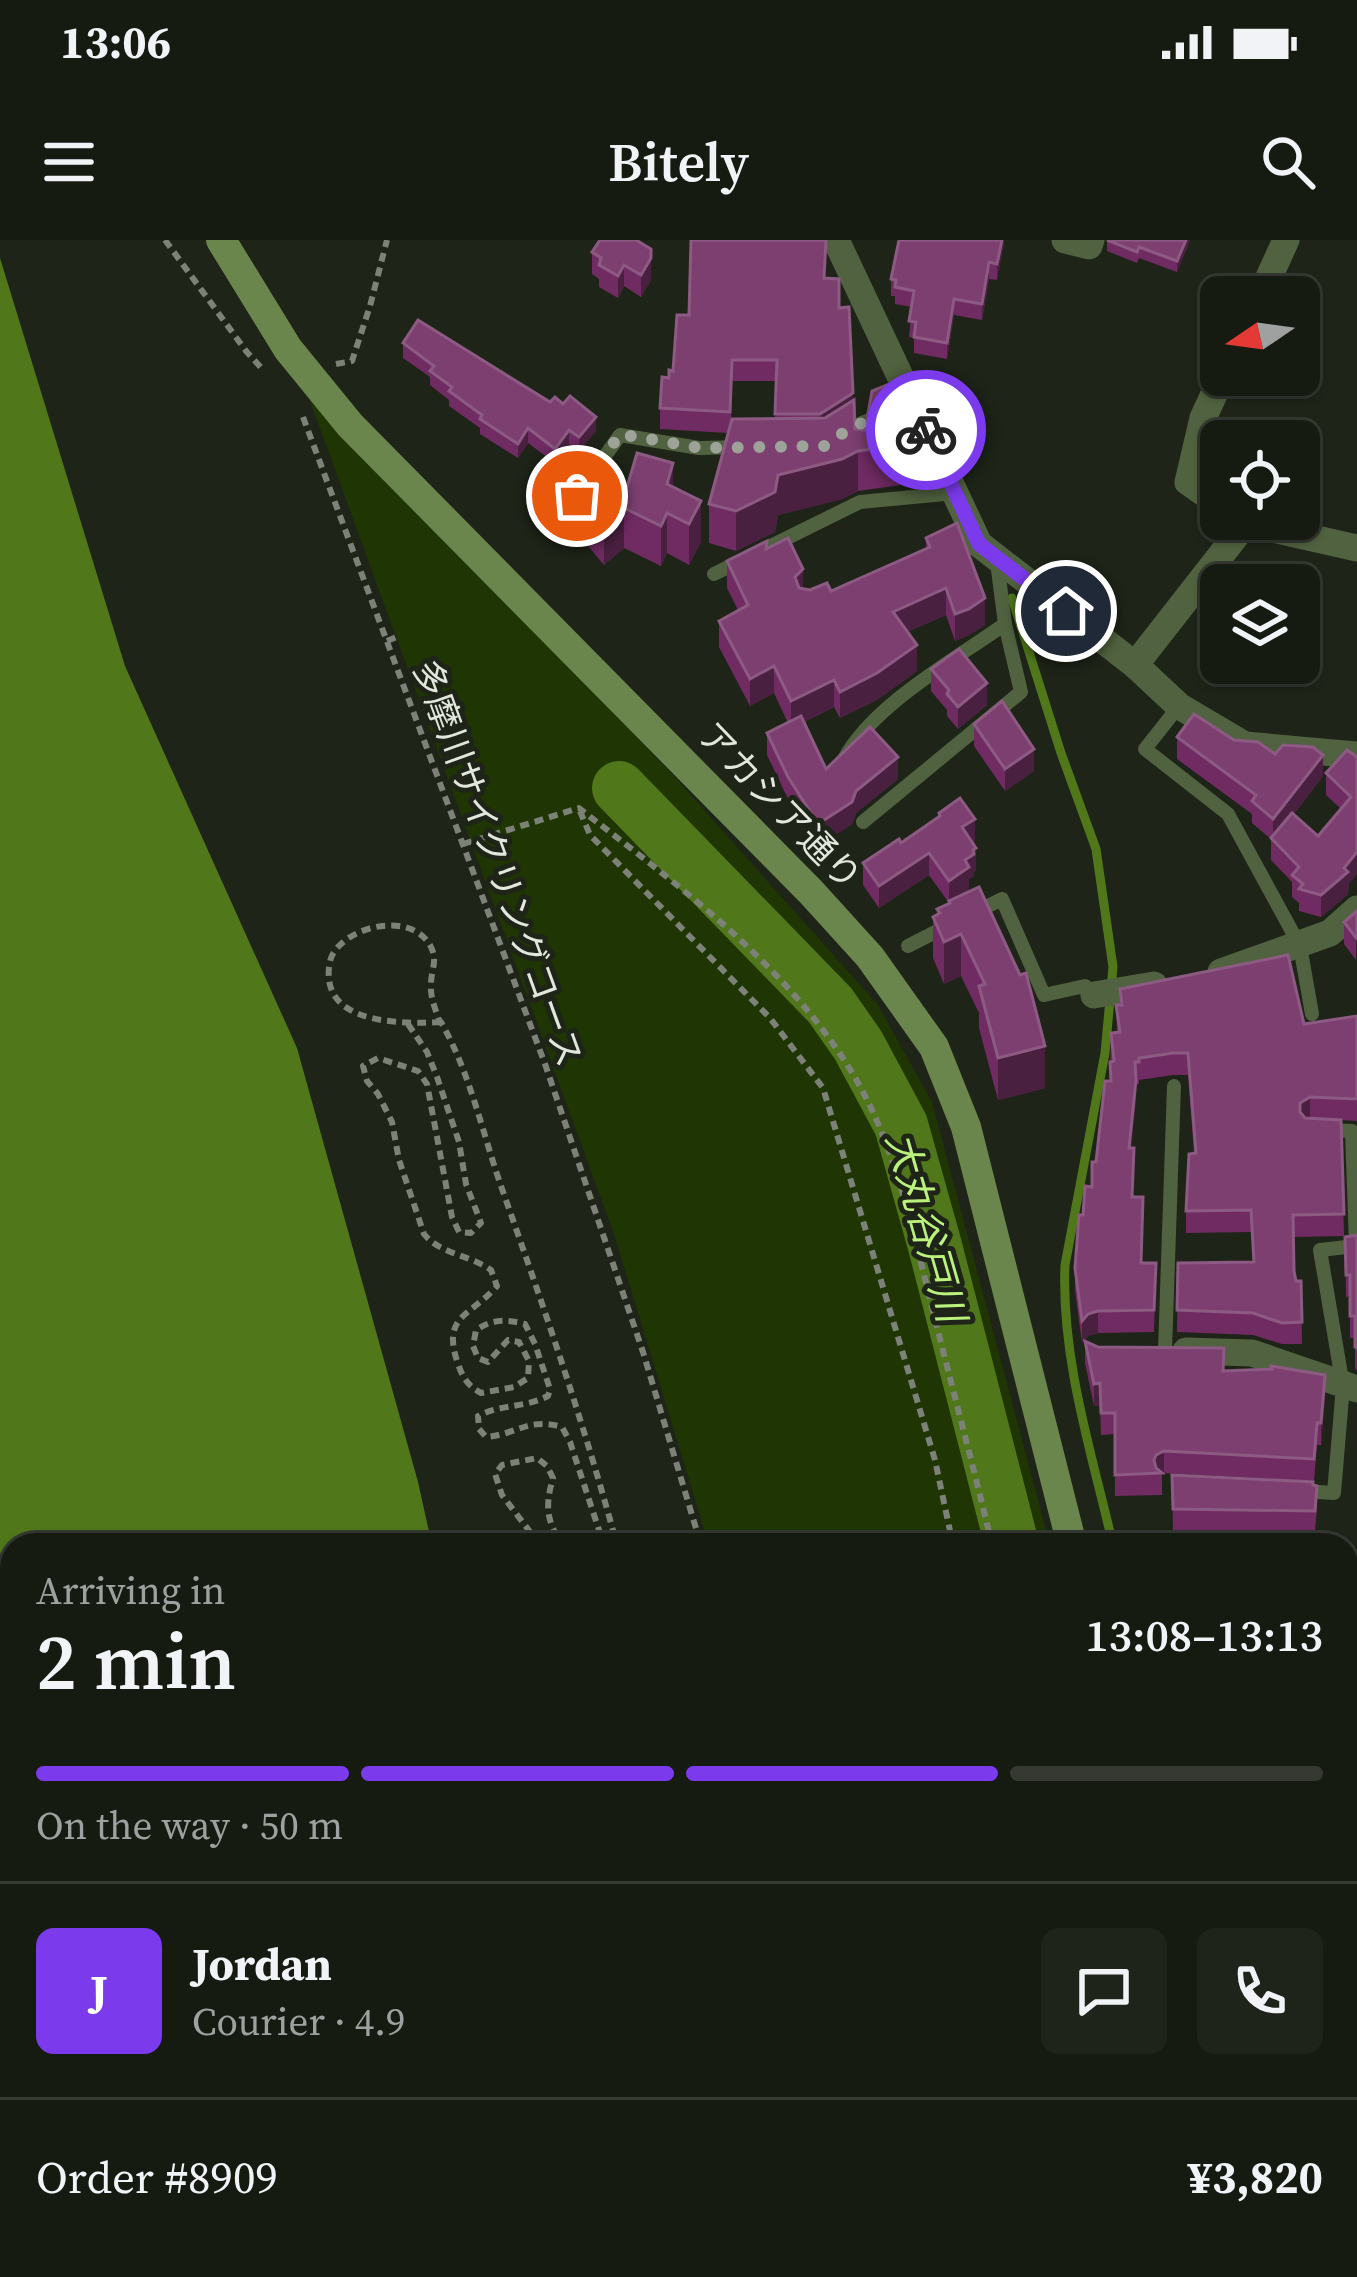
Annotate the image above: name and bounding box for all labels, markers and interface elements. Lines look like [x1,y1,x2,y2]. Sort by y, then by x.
text: 13:06 [60,11,171,73]
text: Bitely [608,125,749,199]
icon: menu [36,129,102,195]
icon: search [1255,129,1321,195]
north arrow [1200,276,1320,396]
map controls [1200,276,1320,684]
courier [866,370,986,490]
icon: bike [893,397,959,463]
button: locate [1200,420,1320,540]
pin [526,445,628,547]
icon: bag [544,463,610,529]
pin [1015,560,1117,662]
button: layers [1200,564,1320,684]
icon: home [1033,578,1099,644]
street label: 多摩川サイクリングコース [402,653,594,1073]
street label: アカシア通り [687,711,873,901]
water label: 大丸谷戸川 [874,1126,979,1332]
text: Arriving in [36,1564,225,1617]
text: 13:08–13:13 [1085,1604,1323,1666]
text: 2 min [36,1608,236,1715]
text: On the way · 50 m [36,1799,343,1852]
button: chat [1041,1928,1167,2054]
button: phone [1197,1928,1323,2054]
text: Jordan [192,1933,332,1995]
text: J [90,1960,108,2022]
text: Courier · 4.9 [192,1995,405,2048]
text: Order #8909 [36,2146,278,2208]
text: ¥3,820 [1188,2146,1323,2208]

